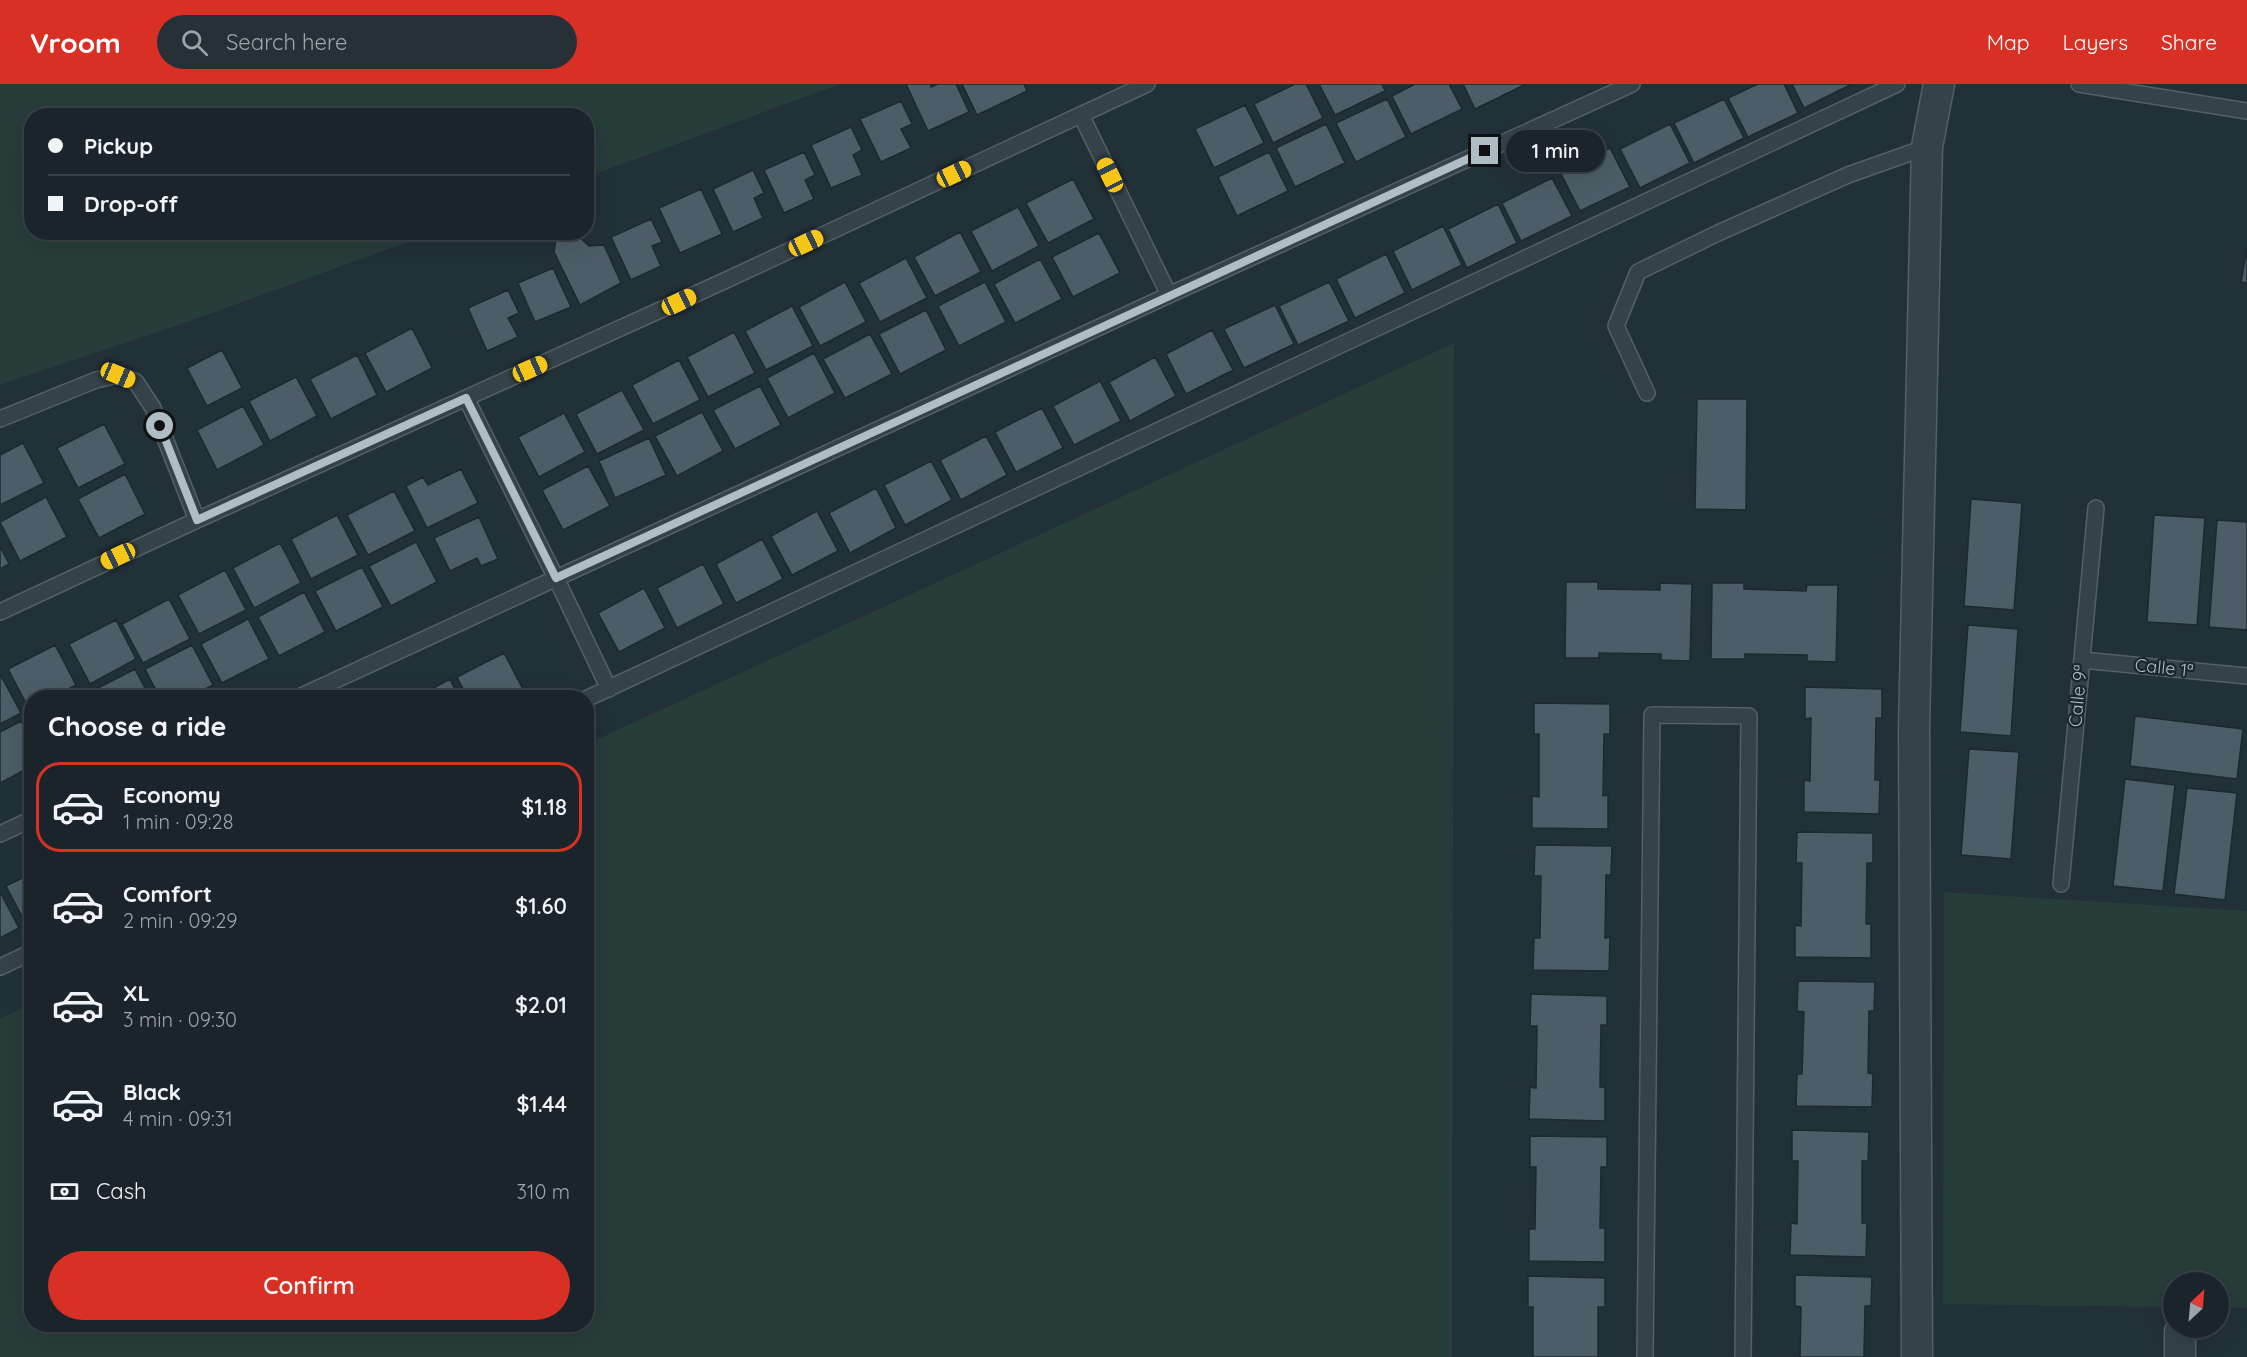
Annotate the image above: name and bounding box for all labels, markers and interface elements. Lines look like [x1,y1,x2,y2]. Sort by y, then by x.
search box [157,15,577,69]
text: Vroom [30,25,121,60]
icon: search [178,26,211,59]
text: Search here [226,28,347,56]
text: Map [1987,29,2030,55]
text: Layers [2063,29,2128,55]
text: Share [2161,29,2217,55]
callout: 1 min [1506,130,1605,172]
text: Pickup [84,132,153,160]
route end [1471,137,1498,164]
text: 1 min [1532,138,1579,163]
car [1094,155,1126,195]
car [934,158,974,190]
text: Drop-off [84,190,178,218]
car [786,227,826,259]
car [659,286,699,318]
car [510,353,550,385]
car [98,360,138,390]
route start [146,412,173,439]
car [98,540,138,572]
street label: Calle 1ª [2134,653,2194,682]
street label: Calle 9ª [2063,664,2092,728]
text: Choose a ride [48,709,226,743]
icon: car [51,780,105,834]
text: Economy [123,781,221,809]
text: $1.18 [521,793,567,821]
text: 1 min · 09:28 [123,809,233,834]
icon: car [51,879,105,933]
text: Comfort [123,880,212,908]
text: $1.60 [515,892,567,920]
text: 2 min · 09:29 [123,908,237,933]
icon: car [51,978,105,1032]
text: XL [123,979,150,1007]
text: $2.01 [515,991,567,1019]
text: 3 min · 09:30 [123,1007,237,1032]
icon: car [51,1077,105,1131]
text: Black [123,1078,181,1106]
text: $1.44 [516,1090,567,1118]
text: 4 min · 09:31 [123,1106,233,1131]
icon: cash [48,1175,81,1208]
text: Cash [96,1177,147,1205]
text: 310 m [517,1179,570,1204]
button: Confirm [48,1251,570,1320]
north arrow [2163,1272,2229,1338]
map controls [2163,1272,2229,1338]

